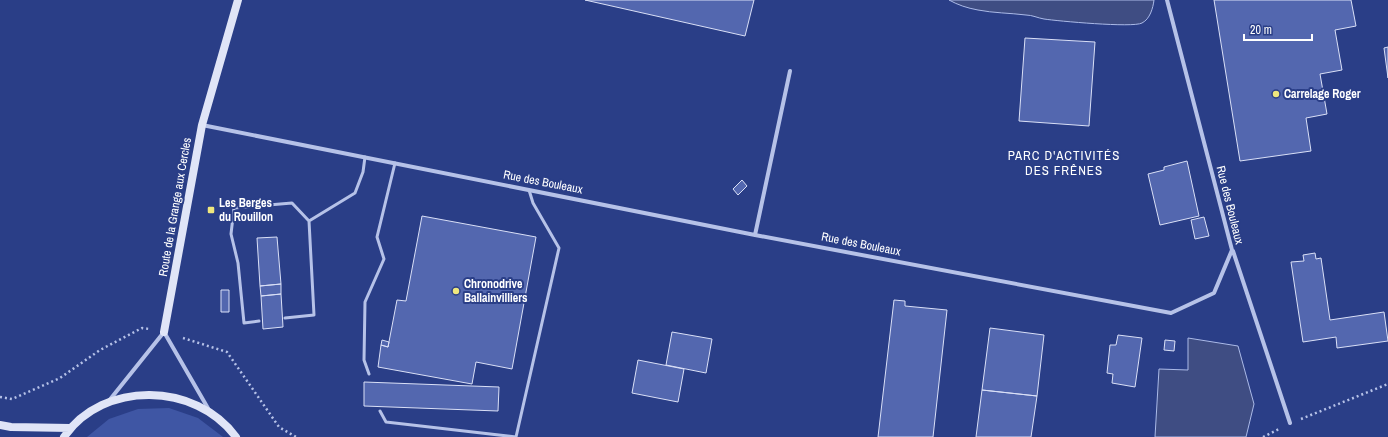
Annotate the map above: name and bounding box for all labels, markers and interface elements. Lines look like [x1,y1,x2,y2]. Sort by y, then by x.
scale bar [1244,16,1312,42]
text: 20 m [1250,22,1272,38]
place label: Carrelage Roger [1284,86,1361,102]
marker: Carrelage Roger [1271,89,1281,99]
street label: Route de la Grange aux Cercles [155,136,195,278]
district label: PARC D'ACTIVITÉS DES FRÊNES [1008,147,1120,179]
street label: Rue des Bouleaux [1213,164,1248,246]
street label: Rue des Bouleaux [502,166,584,198]
place label: Les Berges du Rouillon [219,195,273,225]
marker: Les Berges du Rouillon [206,205,216,215]
street label: Rue des Bouleaux [820,228,902,260]
place label: Chronodrive Ballainvilliers [464,276,528,306]
marker: Chronodrive Ballainvilliers [451,286,461,296]

